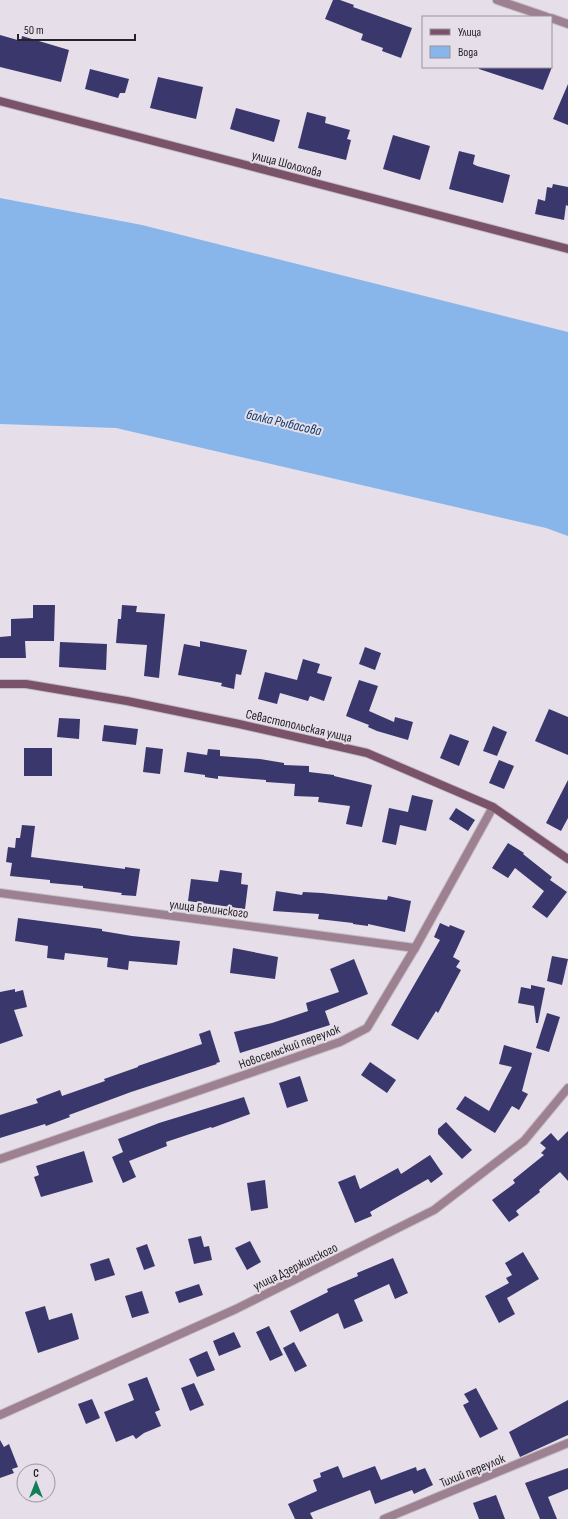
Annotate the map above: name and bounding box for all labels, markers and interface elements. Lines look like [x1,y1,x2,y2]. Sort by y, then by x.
scale bar [18,16,135,42]
legend [422,16,552,68]
text: 50 m [24,23,44,38]
text: Улица [458,25,482,40]
text: Вода [458,45,478,60]
street label: улица Шолохова [250,147,324,181]
water label: балка Рыбасова [245,406,323,439]
street label: Севастопольская улица [244,706,354,746]
street label: улица Белинского [169,896,249,922]
street label: Новосельский переулок [236,1021,342,1073]
street label: улица Дзержинского [250,1239,340,1294]
street label: Тихий переулок [437,1451,507,1491]
north arrow [16,1463,56,1503]
text: С [33,1467,39,1480]

